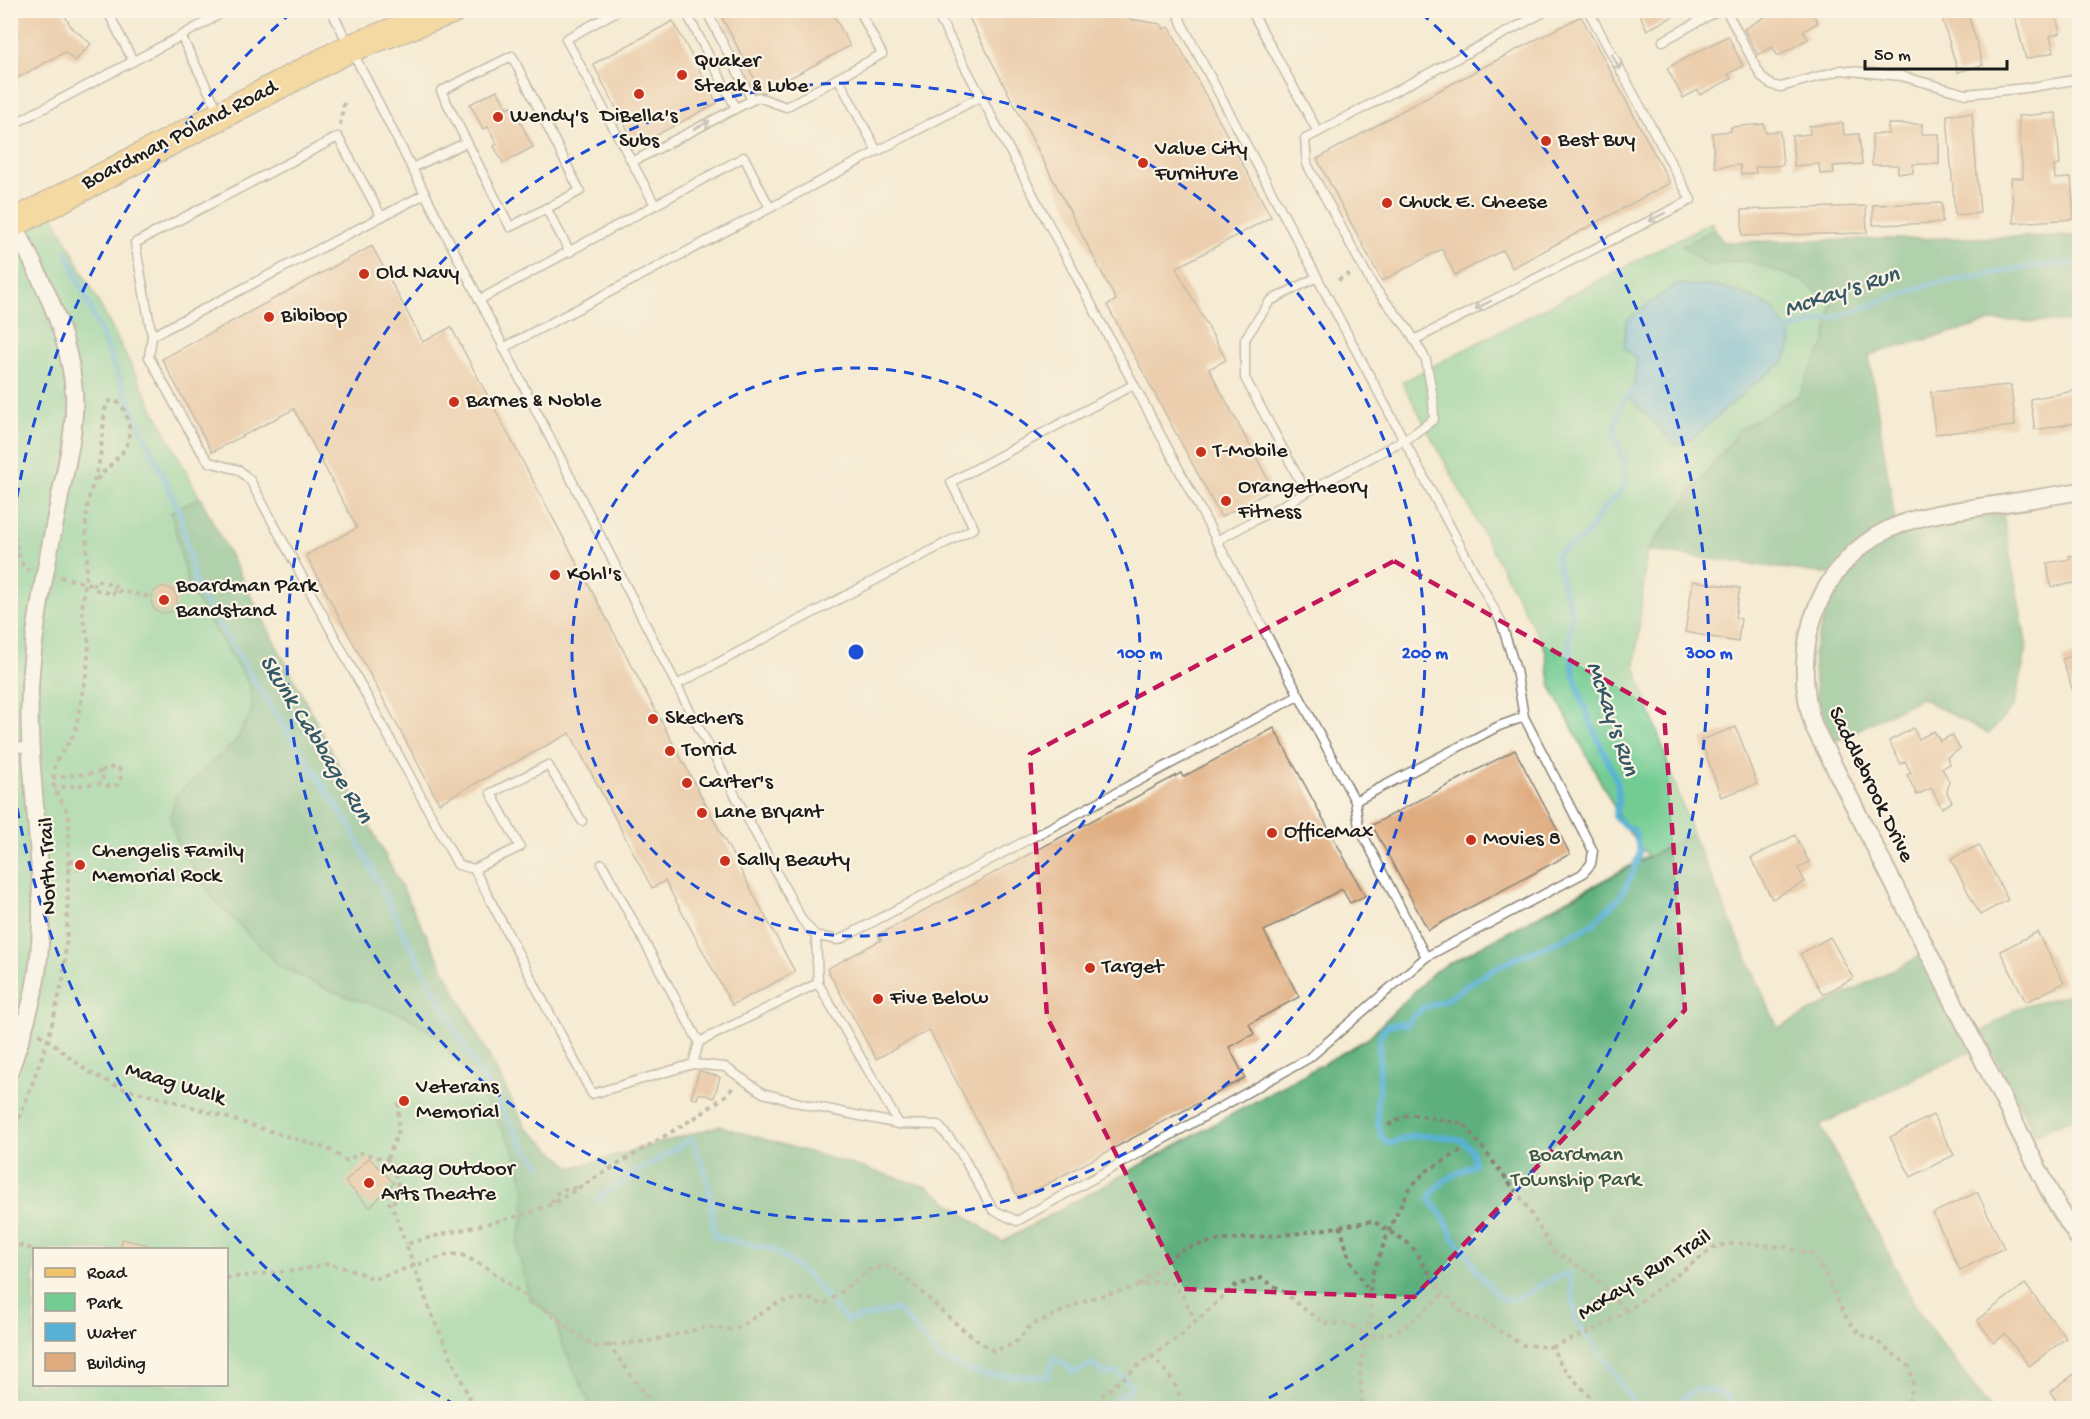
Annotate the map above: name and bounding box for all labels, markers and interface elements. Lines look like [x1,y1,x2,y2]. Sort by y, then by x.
scale bar [1865,33,2008,71]
text: 50 m [1874,46,1911,67]
place label: Quaker Steak & Lube [694,49,809,100]
one-way arrow [1610,53,1622,70]
marker: Quaker Steak & Lube [675,68,689,82]
street label: Boardman Poland Road [77,74,284,197]
marker: DiBella's Subs [632,87,646,101]
place label: Wendy's [510,104,589,130]
place label: DiBella's Subs [598,104,679,155]
marker: Wendy's [491,110,505,124]
one-way arrow [693,119,711,130]
place label: Best Buy [1557,128,1635,154]
marker: Best Buy [1539,134,1553,148]
place label: Value City Furniture [1154,137,1248,188]
marker: Value City Furniture [1136,156,1150,170]
place label: Chuck E. Cheese [1399,190,1548,216]
marker: Chuck E. Cheese [1380,196,1394,210]
one-way arrow [1649,212,1667,223]
place label: Old Navy [376,261,459,287]
water label: McKay's Run [1781,261,1904,325]
marker: Old Navy [357,267,371,281]
one-way arrow [1475,300,1493,311]
place label: Bibibop [280,304,347,330]
marker: Bibibop [262,310,276,324]
place label: Barnes & Noble [465,389,602,415]
marker: Barnes & Noble [447,395,461,409]
place label: T-Mobile [1211,439,1288,465]
marker: T-Mobile [1194,445,1208,459]
place label: Orangetheory Fitness [1237,475,1368,526]
marker: Orangetheory Fitness [1219,494,1233,508]
place label: Kohl's [567,562,622,588]
marker: Kohl's [548,568,562,582]
place label: Boardman Park Bandstand [175,574,319,625]
marker: Boardman Park Bandstand [157,593,171,607]
centre of rings [846,642,866,662]
text: 100 m [1117,644,1163,665]
text: 200 m [1402,644,1448,665]
text: 300 m [1685,644,1733,665]
water label: Skunk Cabbage Run [252,651,379,830]
water label: McKay's Run [1578,658,1644,781]
street label: Saddlebrook Drive [1821,703,1919,868]
place label: Skechers [665,706,744,732]
marker: Skechers [646,712,660,726]
place label: Torrid [680,738,737,764]
marker: Torrid [663,744,677,758]
place label: Carter's [699,770,774,796]
marker: Carter's [680,776,694,790]
place label: Lane Bryant [714,800,825,826]
marker: Lane Bryant [695,806,709,820]
street label: North Trail [34,817,64,915]
place label: OfficeMax [1284,820,1374,846]
marker: OfficeMax [1265,826,1279,840]
place label: Movies 8 [1483,827,1561,853]
marker: Movies 8 [1464,833,1478,847]
place label: Chengelis Family Memorial Rock [92,839,244,890]
place label: Sally Beauty [737,848,850,874]
marker: Sally Beauty [718,854,732,868]
marker: Chengelis Family Memorial Rock [73,858,87,872]
place label: Target [1100,955,1165,981]
marker: Target [1083,961,1097,975]
place label: Five Below [889,986,988,1012]
marker: Five Below [871,992,885,1006]
street label: Maag Walk [122,1058,230,1113]
place label: Veterans Memorial [415,1075,499,1126]
marker: Veterans Memorial [397,1094,411,1108]
park label: Boardman Township Park [1509,1143,1643,1194]
place label: Maag Outdoor Arts Theatre [381,1157,517,1208]
marker: Maag Outdoor Arts Theatre [362,1176,376,1190]
street label: McKay's Run Trail [1573,1225,1717,1327]
legend [33,1248,228,1386]
text: Road [87,1264,128,1285]
text: Park [86,1294,123,1315]
text: Water [87,1324,137,1345]
text: Building [86,1354,146,1375]

